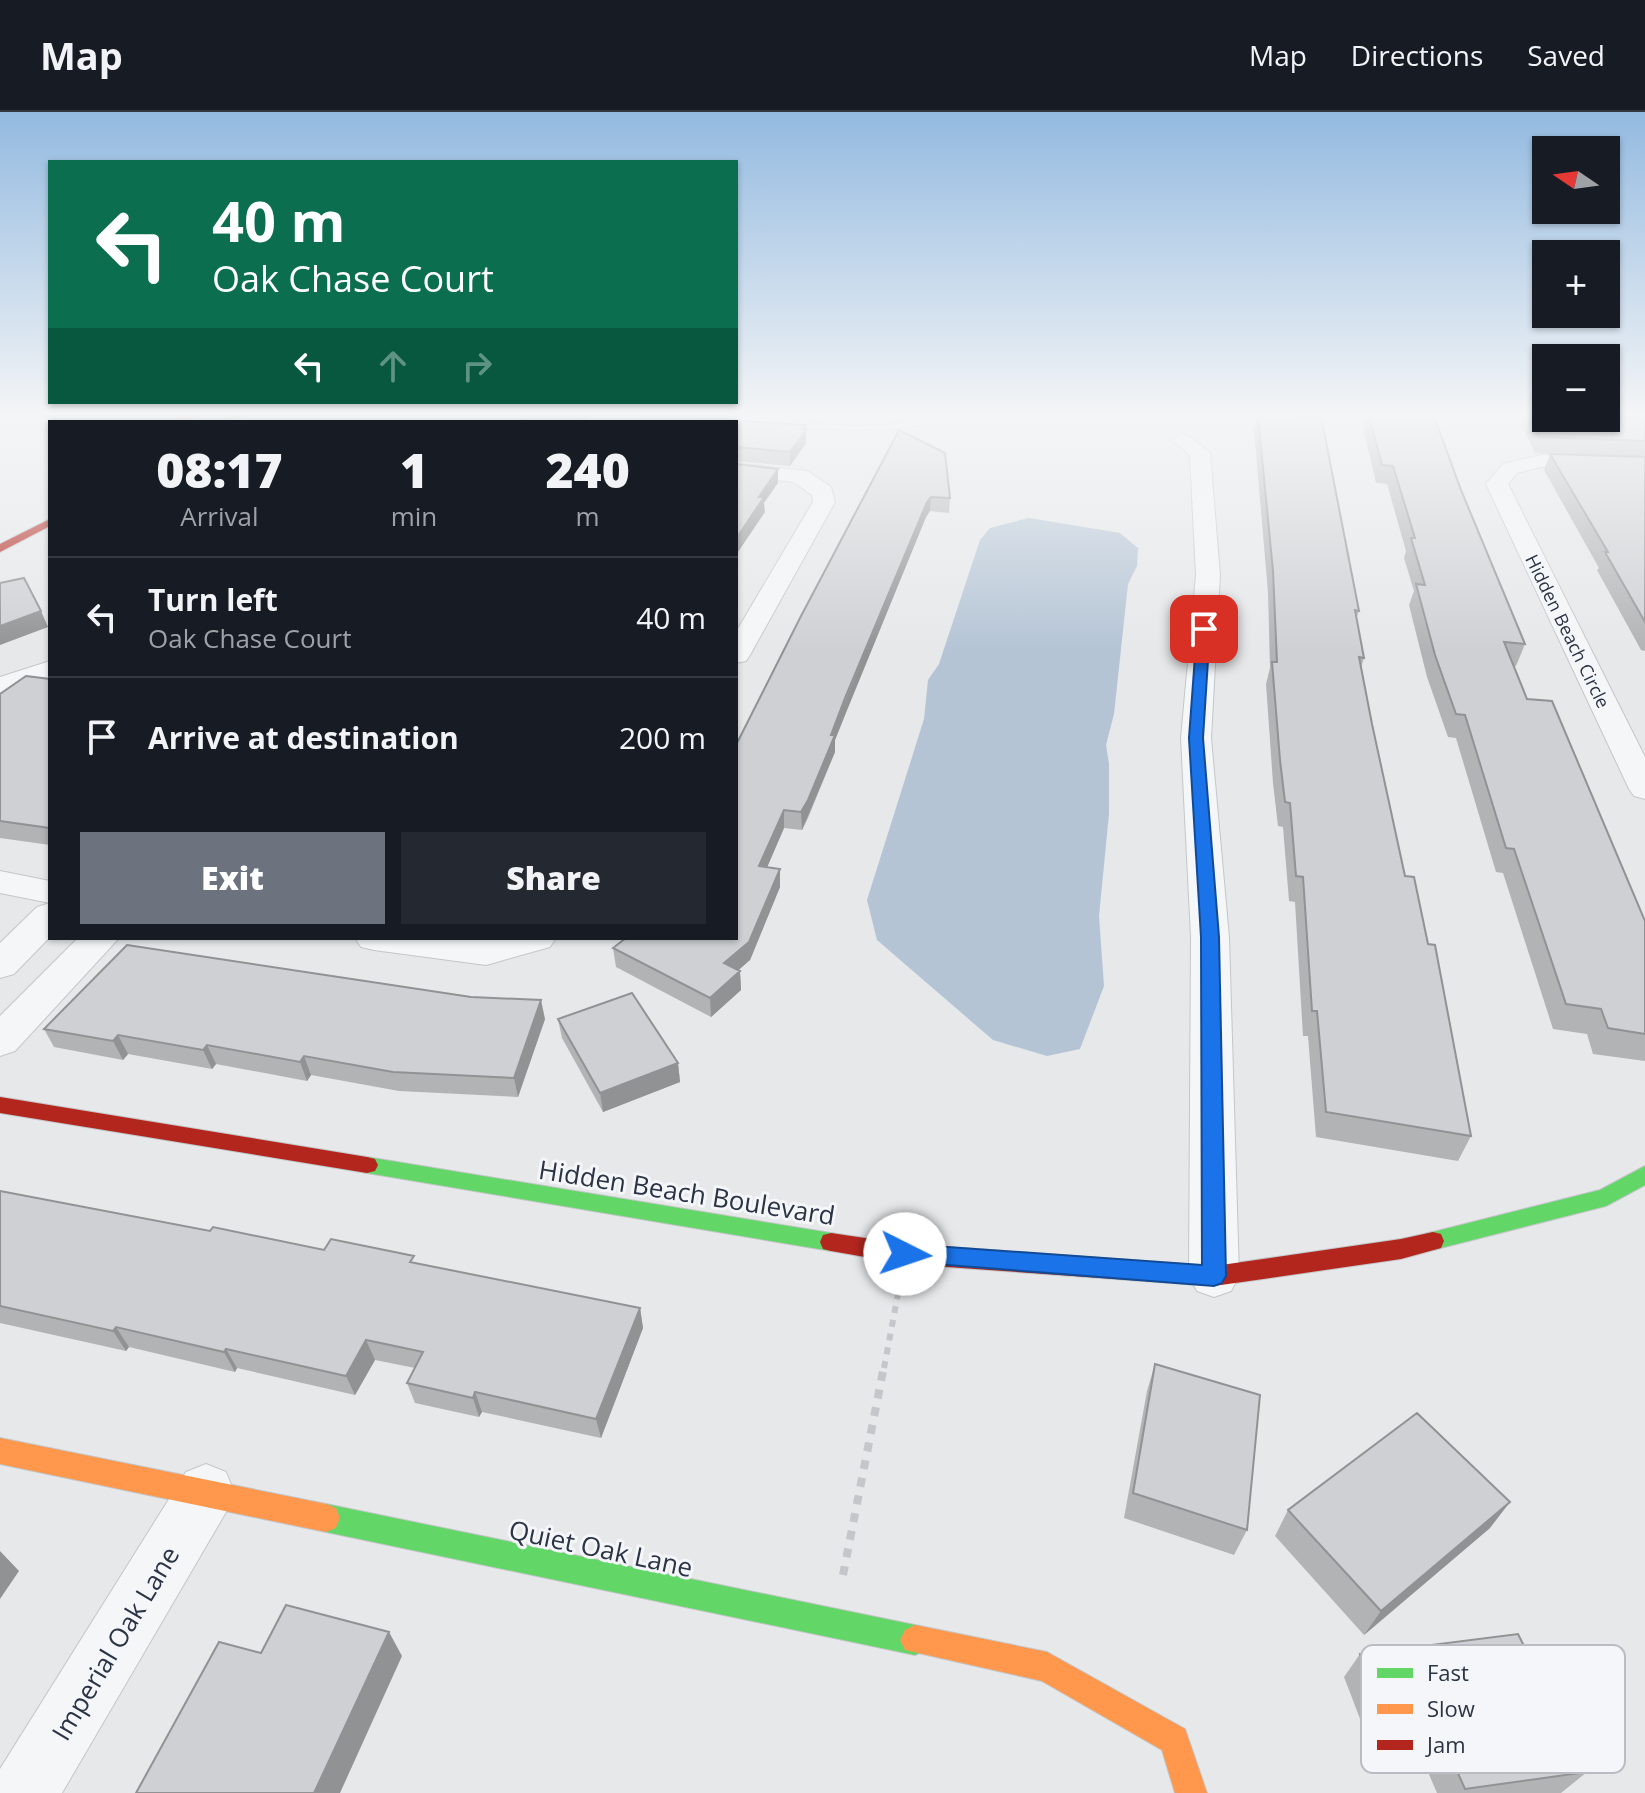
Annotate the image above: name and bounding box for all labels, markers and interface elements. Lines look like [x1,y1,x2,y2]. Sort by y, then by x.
text: Map [40,29,123,81]
text: Map [1249,36,1307,74]
text: Directions [1351,36,1483,74]
text: Saved [1527,36,1605,74]
north arrow [1532,136,1620,224]
map controls [1532,136,1620,432]
text: 40 m [212,182,346,258]
icon: left [80,192,184,296]
button: + [1532,240,1620,328]
text: Oak Chase Court [212,254,494,303]
icon: left [287,344,331,388]
icon: ahead [371,344,415,388]
icon: right [455,344,499,388]
button: − [1532,344,1620,432]
text: 08:17 [156,437,283,502]
text: 1 [400,437,428,502]
text: 240 [545,437,630,502]
text: Arrival [180,498,258,534]
text: min [391,498,437,534]
text: m [576,498,600,534]
street label: Hidden Beach Circle [1520,550,1616,712]
text: Turn left [148,579,278,620]
icon: left [80,595,124,639]
pin [1170,595,1238,663]
text: 40 m [636,597,706,638]
icon: arrive [1182,607,1226,651]
text: Oak Chase Court [148,620,351,656]
icon: arrive [80,715,124,759]
text: Arrive at destination [148,717,459,758]
text: 200 m [619,717,706,758]
button: Exit [80,832,385,924]
button: Share [401,832,706,924]
street label: Hidden Beach Boulevard [536,1151,838,1233]
position arrow [863,1212,947,1296]
street label: Quiet Oak Lane [506,1511,696,1585]
street label: Imperial Oak Lane [43,1539,187,1747]
legend [1361,1645,1625,1773]
text: Fast [1427,1657,1469,1687]
text: Slow [1427,1693,1475,1723]
text: Jam [1425,1729,1466,1759]

